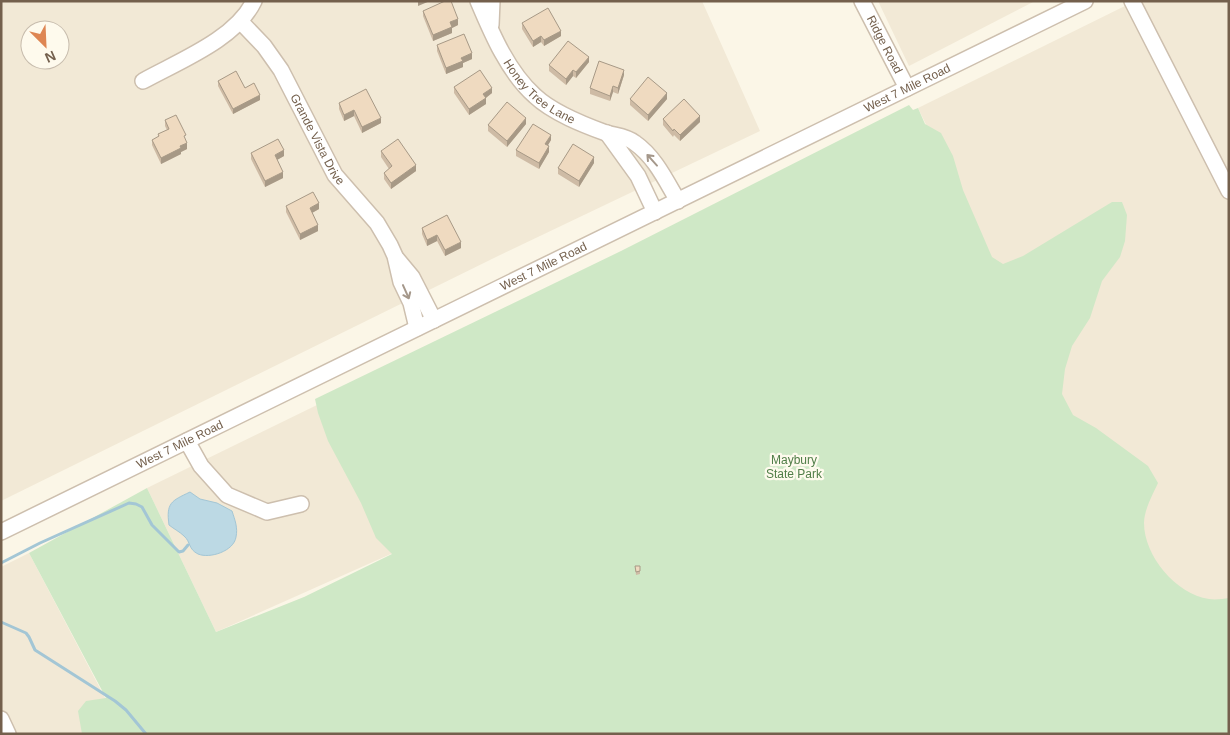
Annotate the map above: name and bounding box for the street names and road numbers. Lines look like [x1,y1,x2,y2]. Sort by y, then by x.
street label: Ridge Road [864,13,905,76]
street label: Honey Tree Lane [501,57,578,127]
street label: West 7 Mile Road [862,61,953,115]
street label: Grande Vista Drive [287,91,348,188]
street label: West 7 Mile Road [498,239,589,293]
street label: West 7 Mile Road [134,417,225,472]

